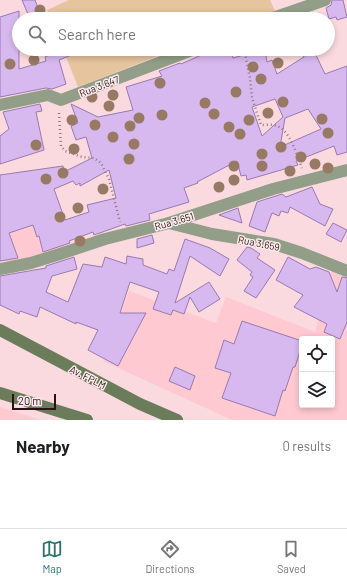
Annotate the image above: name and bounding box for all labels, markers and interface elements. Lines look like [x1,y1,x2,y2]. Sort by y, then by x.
search box [12,12,335,56]
icon: search [26,23,48,45]
text: Search here [58,25,136,43]
street label: Rua 3.647 [77,73,121,99]
street label: Rua 3.651 [153,210,195,232]
street label: Rua 3.659 [237,233,281,253]
map controls [299,336,335,408]
button: locate [299,336,335,372]
street label: Av. FPLM [68,363,108,391]
button: layers [299,372,335,408]
scale bar [12,392,56,411]
text: 20 m [18,394,41,407]
text: Nearby [16,436,70,456]
text: 0 results [282,438,331,454]
tab: Map [41,538,63,575]
tab: Directions [145,538,195,575]
tab: Saved [277,538,306,575]

